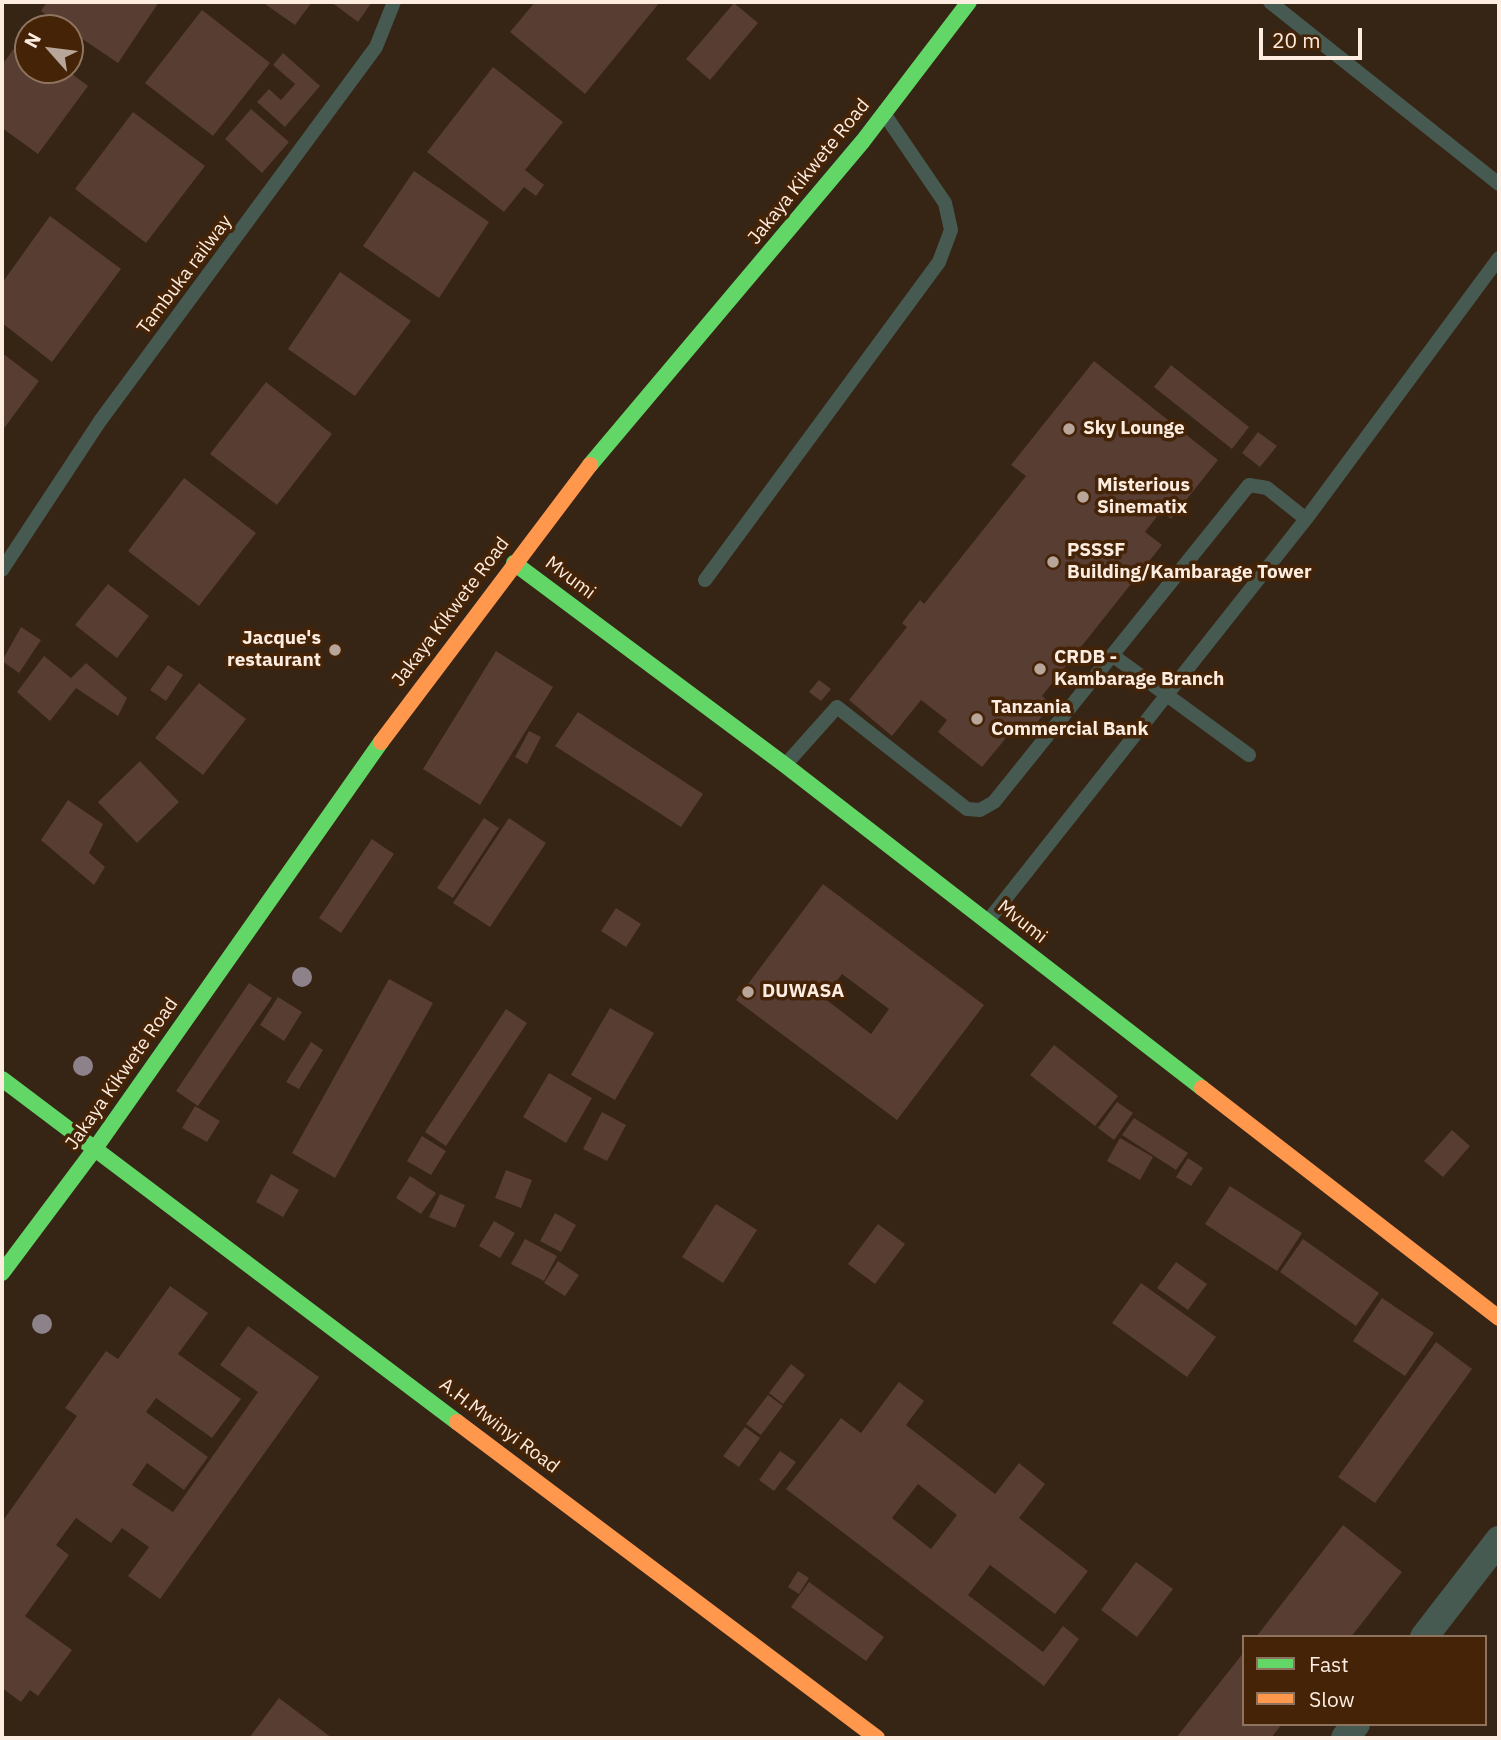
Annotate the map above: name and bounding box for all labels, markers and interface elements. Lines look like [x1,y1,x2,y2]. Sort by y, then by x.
north arrow [14,14,84,84]
scale bar [1263,14,1366,58]
text: 20 m [1272,26,1321,54]
text: N [18,28,46,52]
street label: Jakaya Kikwete Road [743,95,875,249]
street label: Tambuka railway [133,211,237,339]
place label: Sky Lounge [1083,418,1185,440]
marker: Sky Lounge [1061,421,1077,437]
place label: Misterious Sinematix [1097,475,1190,519]
marker: Misterious Sinematix [1075,489,1091,505]
street label: Jakaya Kikwete Road [388,533,514,691]
place label: PSSSF Building/Kambarage Tower [1067,540,1312,584]
street label: Mvumi [540,552,600,604]
marker: PSSSF Building/Kambarage Tower [1045,554,1061,570]
place label: Jacque's restaurant [227,628,321,672]
marker: Jacque's restaurant [327,642,343,658]
place label: CRDB - Kambarage Branch [1054,647,1224,691]
marker: CRDB - Kambarage Branch [1032,661,1048,677]
place label: Tanzania Commercial Bank [991,697,1148,741]
marker: Tanzania Commercial Bank [969,711,985,727]
street label: Mvumi [993,895,1051,949]
place label: DUWASA [762,981,844,1003]
marker: DUWASA [740,984,756,1000]
street label: Jakaya Kikwete Road [61,994,183,1154]
street label: A.H.Mwinyi Road [435,1374,563,1478]
legend [1242,1635,1487,1726]
text: Fast [1309,1650,1349,1678]
text: Slow [1309,1685,1355,1713]

